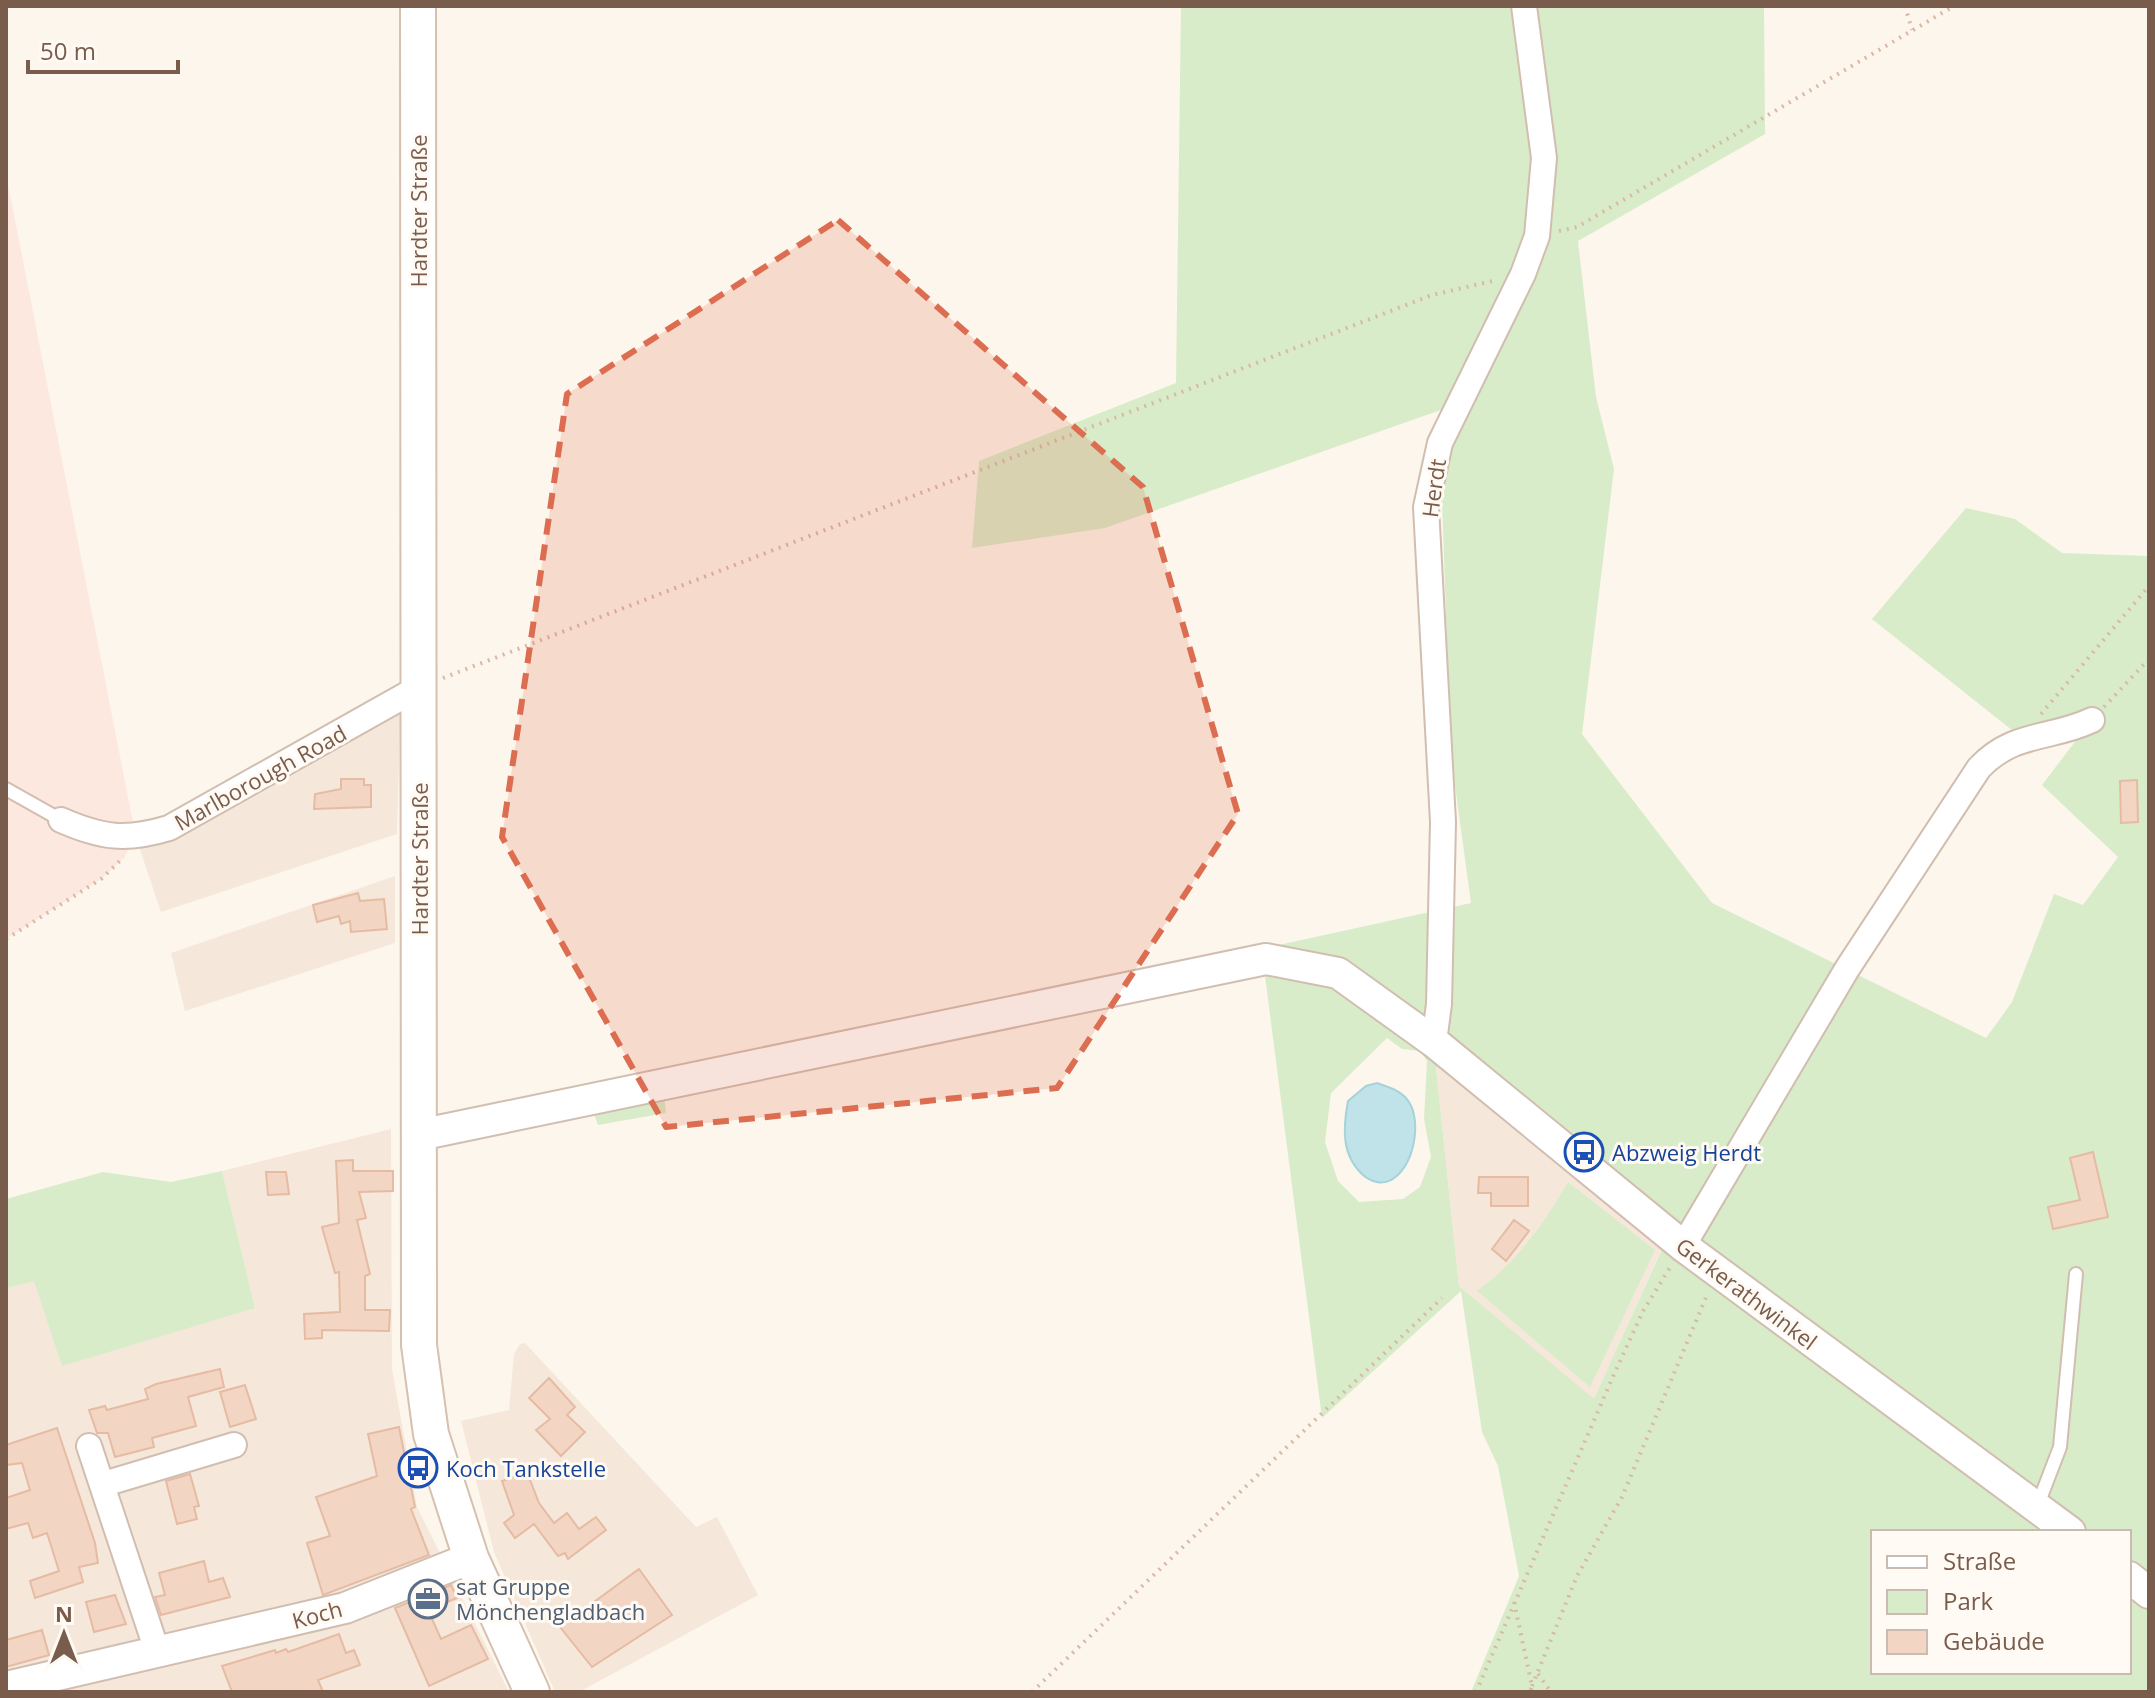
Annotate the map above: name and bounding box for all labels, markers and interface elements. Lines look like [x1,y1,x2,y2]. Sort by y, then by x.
scale bar [28,24,178,74]
text: 50 m [40,34,96,67]
street label: Hardter Straße [403,135,433,287]
street label: Herdt [1414,457,1452,519]
street label: Marlborough Road [168,717,352,837]
street label: Hardter Straße [404,783,434,935]
bus stop icon: Abzweig Herdt [1563,1131,1605,1173]
place label: Abzweig Herdt [1612,1137,1761,1167]
street label: Gerkerathwinkel [1670,1230,1824,1356]
bus stop icon: Koch Tankstelle [397,1447,439,1489]
place label: Koch Tankstelle [446,1453,606,1483]
legend [1871,1530,2131,1674]
text: Straße [1943,1544,2016,1577]
place label: sat Gruppe Mönchengladbach [456,1571,645,1626]
office icon: sat Gruppe Mönchengladbach [407,1578,449,1620]
text: Park [1943,1584,1994,1617]
street label: Koch [289,1593,345,1635]
north arrow [24,1594,104,1674]
text: N [55,1598,73,1628]
text: Gebäude [1943,1624,2045,1657]

